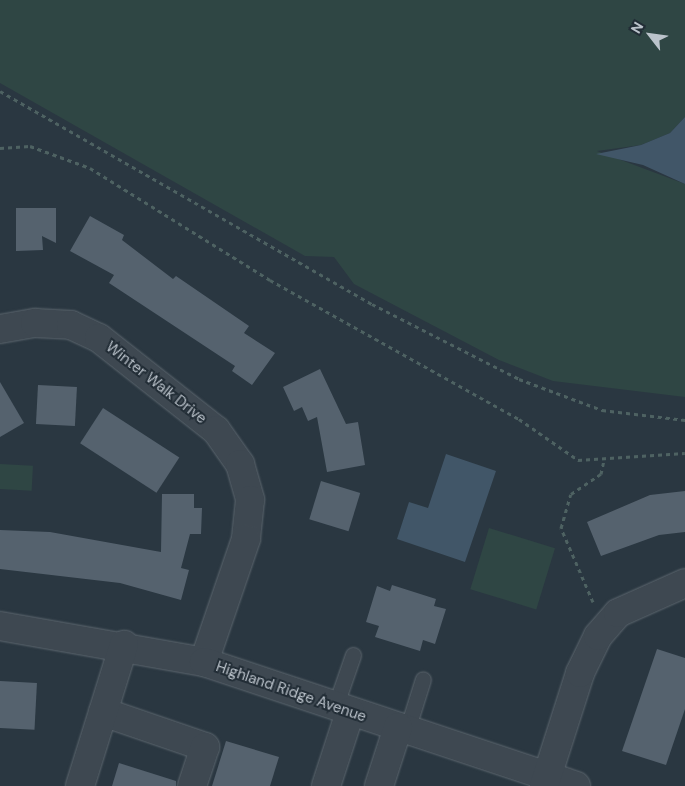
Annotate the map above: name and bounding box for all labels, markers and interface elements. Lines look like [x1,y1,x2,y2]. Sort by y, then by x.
north arrow [625,10,675,60]
text: N [627,19,647,36]
street label: Winter Walk Drive [102,338,210,428]
street label: Highland Ridge Avenue [213,658,369,726]

